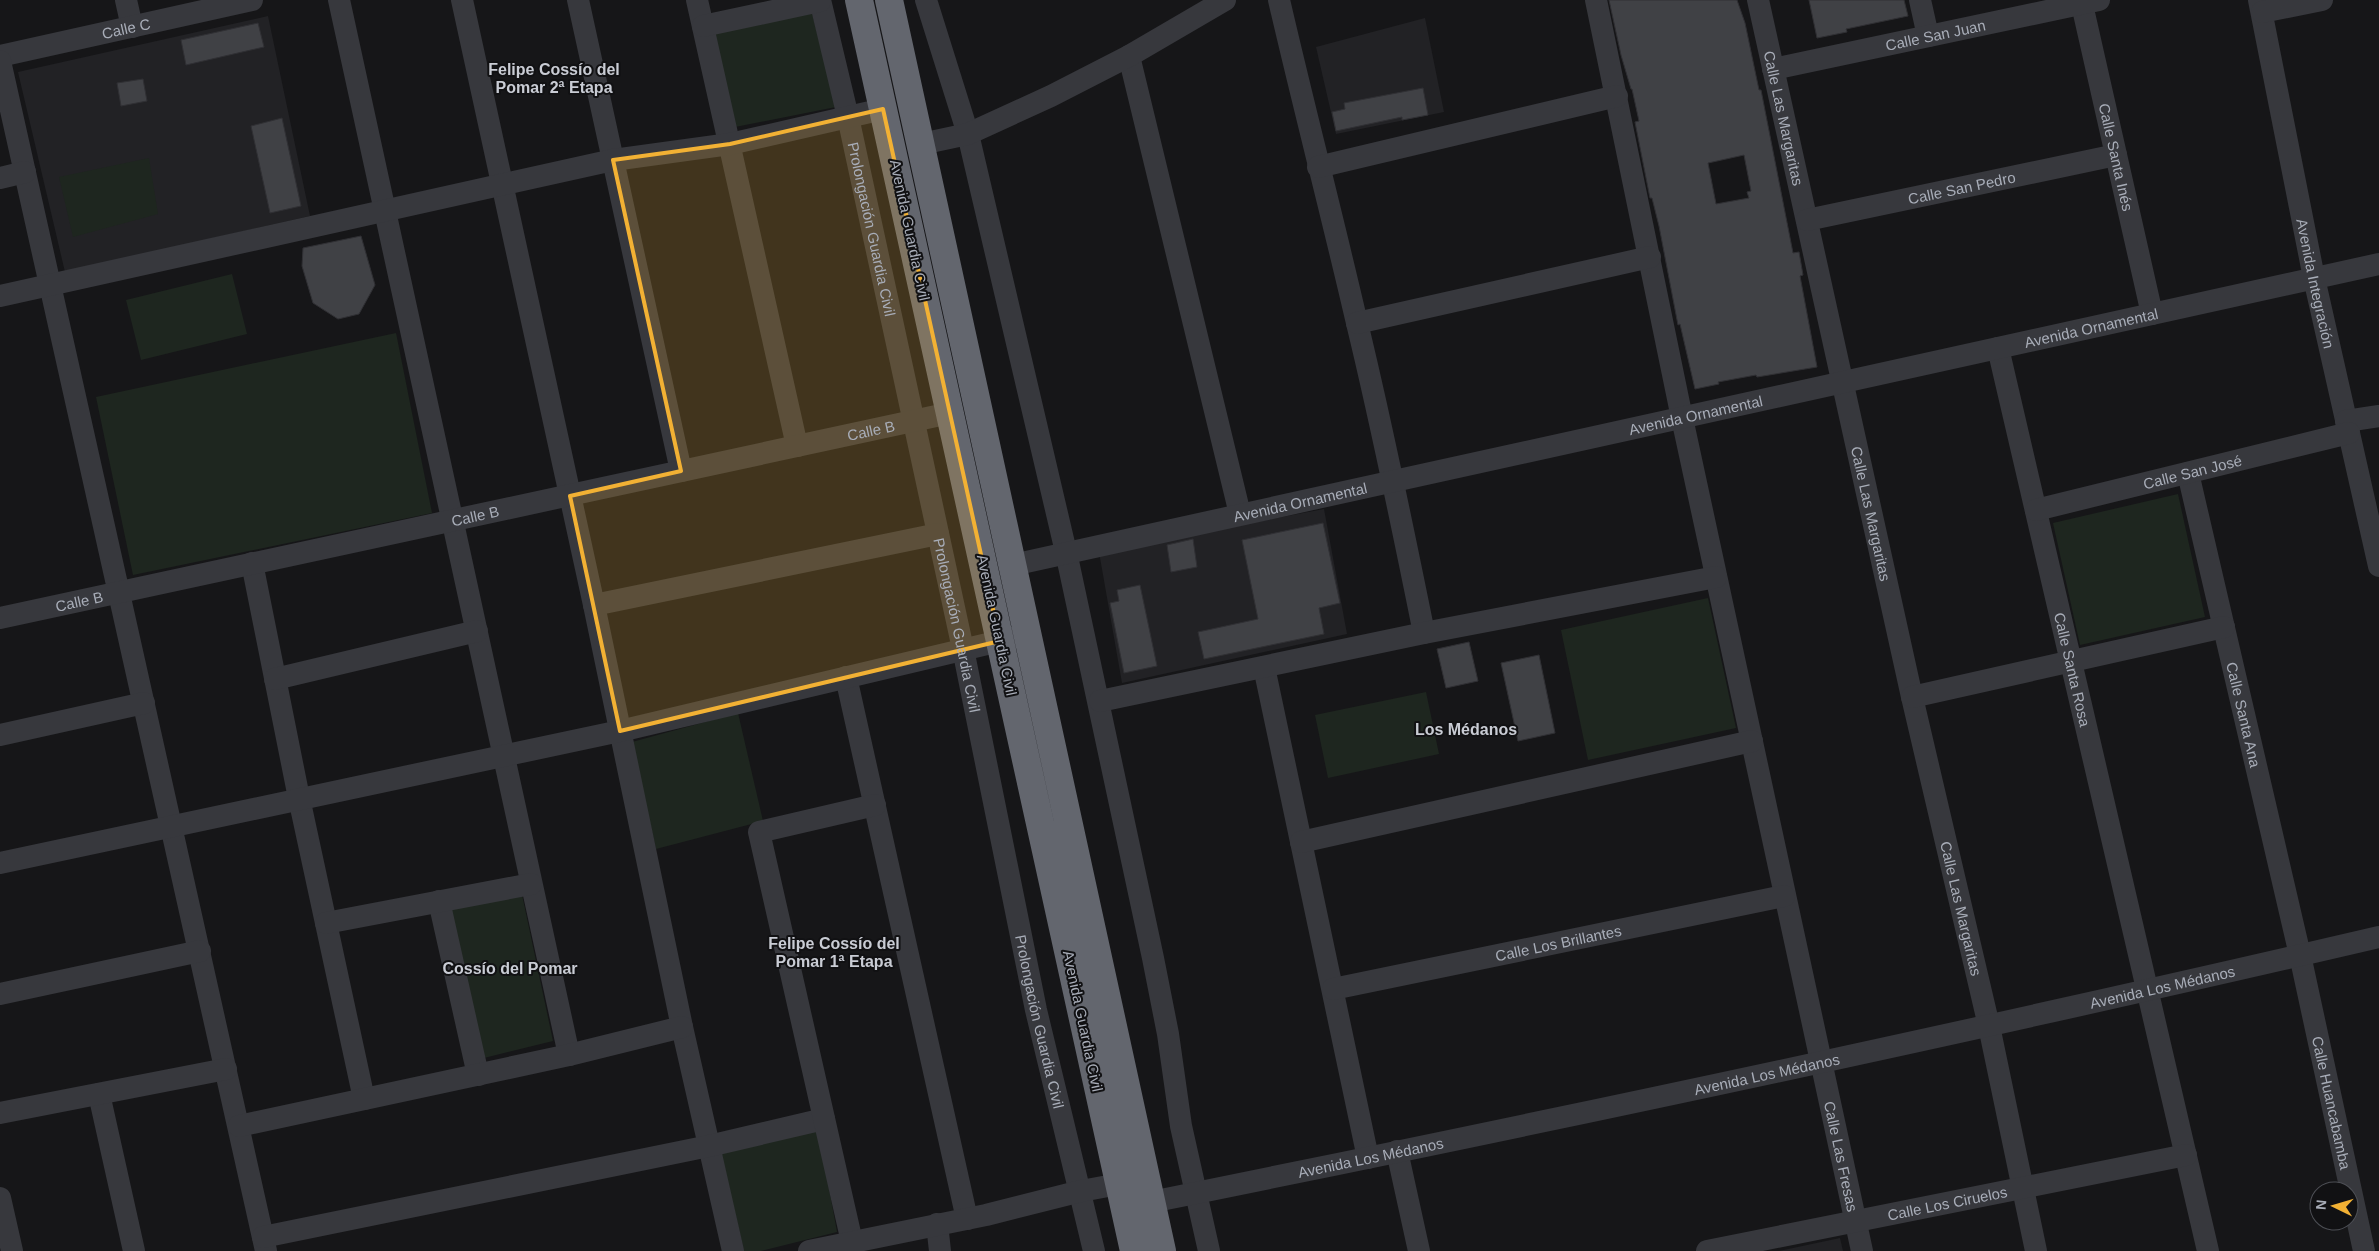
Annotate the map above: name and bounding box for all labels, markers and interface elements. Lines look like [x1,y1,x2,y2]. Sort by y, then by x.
street label: Calle C [100,14,152,42]
street label: Calle San Juan [1884,16,1987,53]
street label: Calle Las Margaritas [1761,49,1807,187]
district label: Felipe Cossío del Pomar 2ª Etapa [488,61,620,96]
street label: Calle Santa Inés [2096,101,2137,213]
street label: Prolongación Guardia Civil [845,140,899,318]
street label: Avenida Guardia Civil [887,158,933,302]
street label: Calle San Pedro [1906,168,2017,207]
street label: Avenida Integración [2294,217,2338,350]
street label: Avenida Ornamental [2023,304,2160,350]
street label: Avenida Ornamental [1627,392,1764,438]
street label: Calle B [846,417,896,443]
street label: Calle Las Margaritas [1848,445,1895,583]
street label: Calle San José [2141,451,2243,492]
street label: Avenida Ornamental [1232,479,1369,525]
street label: Calle B [450,502,501,529]
street label: Prolongación Guardia Civil [931,536,984,714]
street label: Avenida Guardia Civil [974,553,1020,697]
street label: Calle B [54,588,105,614]
street label: Calle Santa Rosa [2051,611,2094,729]
street label: Calle Santa Ana [2224,660,2265,770]
district label: Los Médanos [1415,721,1517,738]
street label: Calle Las Margaritas [1938,840,1985,977]
street label: Calle Los Brillantes [1494,921,1623,964]
street label: Prolongación Guardia Civil [1012,933,1068,1110]
district label: Felipe Cossío del Pomar 1ª Etapa [768,935,900,970]
street label: Avenida Guardia Civil [1060,949,1106,1093]
district label: Cossío del Pomar [442,960,578,977]
street label: Avenida Los Médanos [2088,962,2236,1011]
street label: Calle Huancabamba [2309,1034,2355,1172]
street label: Avenida Los Médanos [1693,1050,1841,1098]
street label: Calle Las Fresas [1821,1099,1862,1213]
street label: Avenida Los Médanos [1296,1134,1445,1180]
north arrow [2309,1181,2359,1231]
street label: Calle Los Ciruelos [1886,1183,2009,1223]
text: N [2313,1199,2329,1211]

